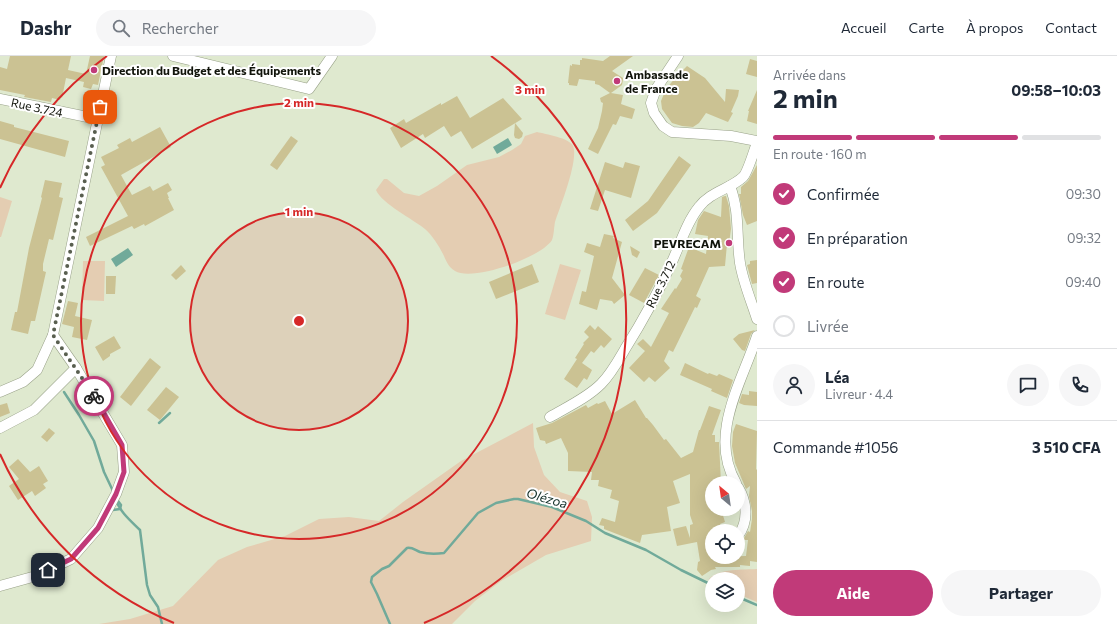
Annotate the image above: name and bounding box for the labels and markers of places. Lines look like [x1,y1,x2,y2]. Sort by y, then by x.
place label: Direction du Budget et des Équipements [102,63,321,77]
marker: Direction du Budget et des Équipements [89,65,99,75]
place label: Ambassade de France [625,67,688,95]
marker: Ambassade de France [612,76,622,86]
pin [83,90,117,124]
place label: PEVRECAM [654,236,721,250]
marker: PEVRECAM [724,238,734,248]
centre of rings [292,314,306,328]
pin [31,553,65,587]

